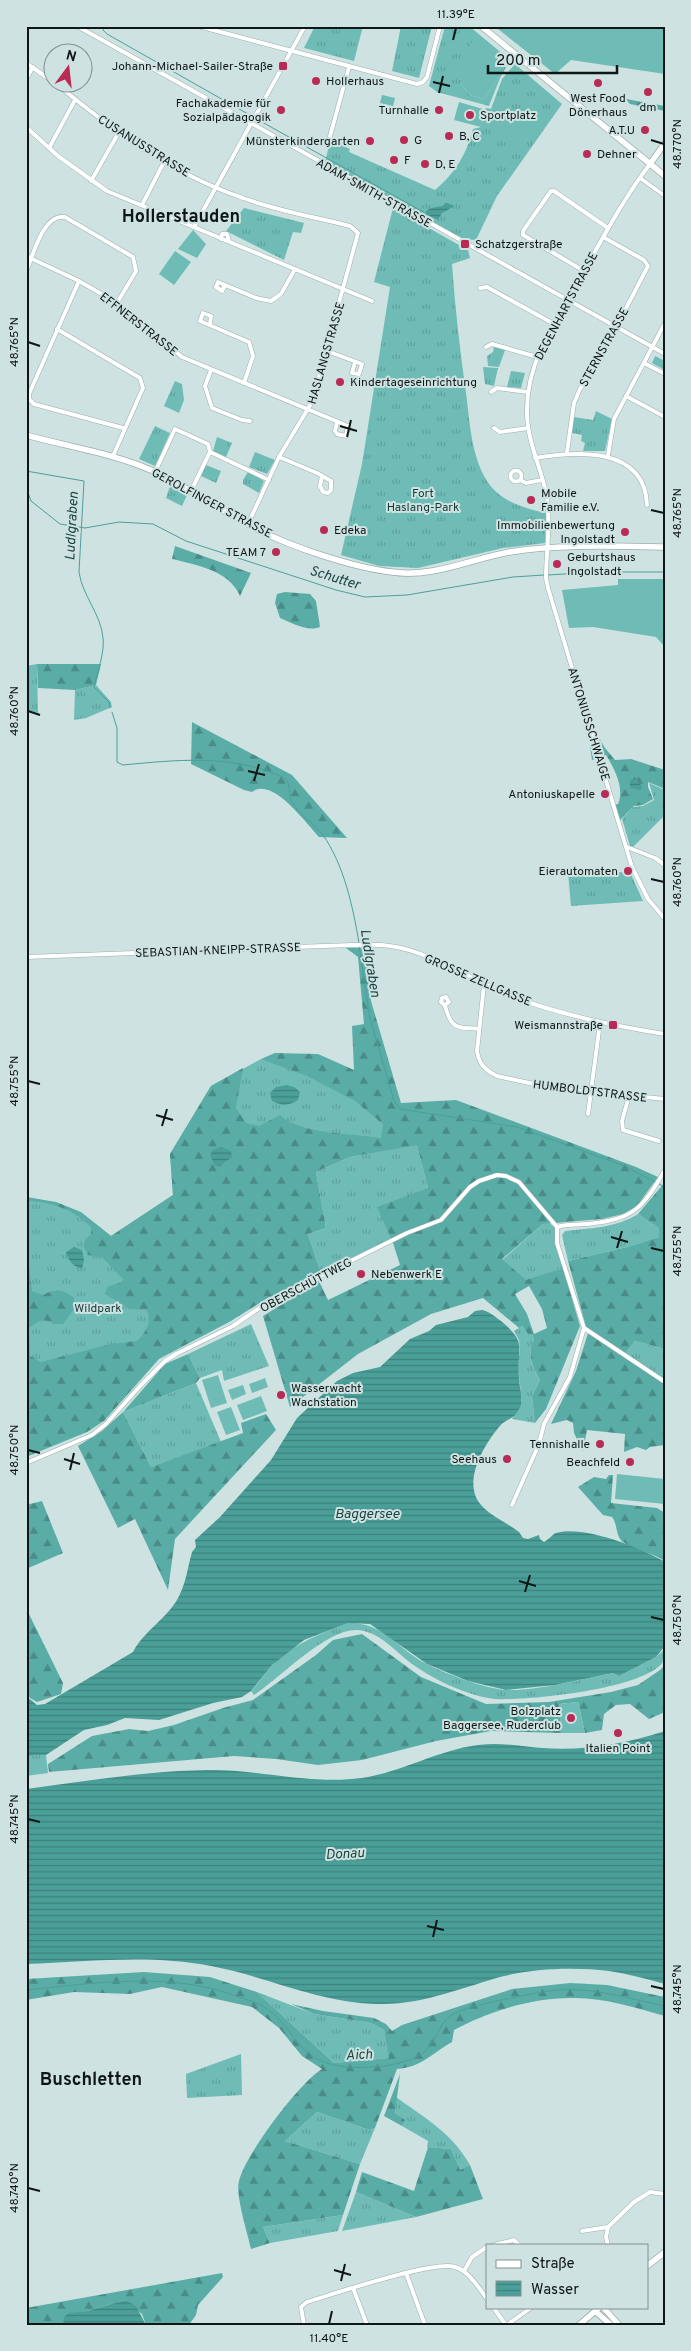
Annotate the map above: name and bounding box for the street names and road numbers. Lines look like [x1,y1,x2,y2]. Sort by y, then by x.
street label: CUSANUSSTRASSE [94,112,193,182]
street label: ADAM-SMITH-STRASSE [313,155,434,232]
street label: DEGENHARTSTRASSE [532,250,602,363]
street label: EFFNERSTRASSE [96,289,181,360]
street label: HASLANGSTRASSE [305,300,349,406]
street label: STERNSTRASSE [576,305,633,390]
street label: GEROLFINGER STRASSE [148,465,275,543]
street label: ANTONIUSSCHWAIGE [563,665,613,783]
street label: SEBASTIAN-KNEIPP-STRASSE [135,940,301,962]
street label: GROSSE ZELLGASSE [422,951,534,1011]
street label: HUMBOLDTSTRASSE [532,1077,648,1107]
street label: OBERSCHÜTTWEG [258,1255,355,1317]

